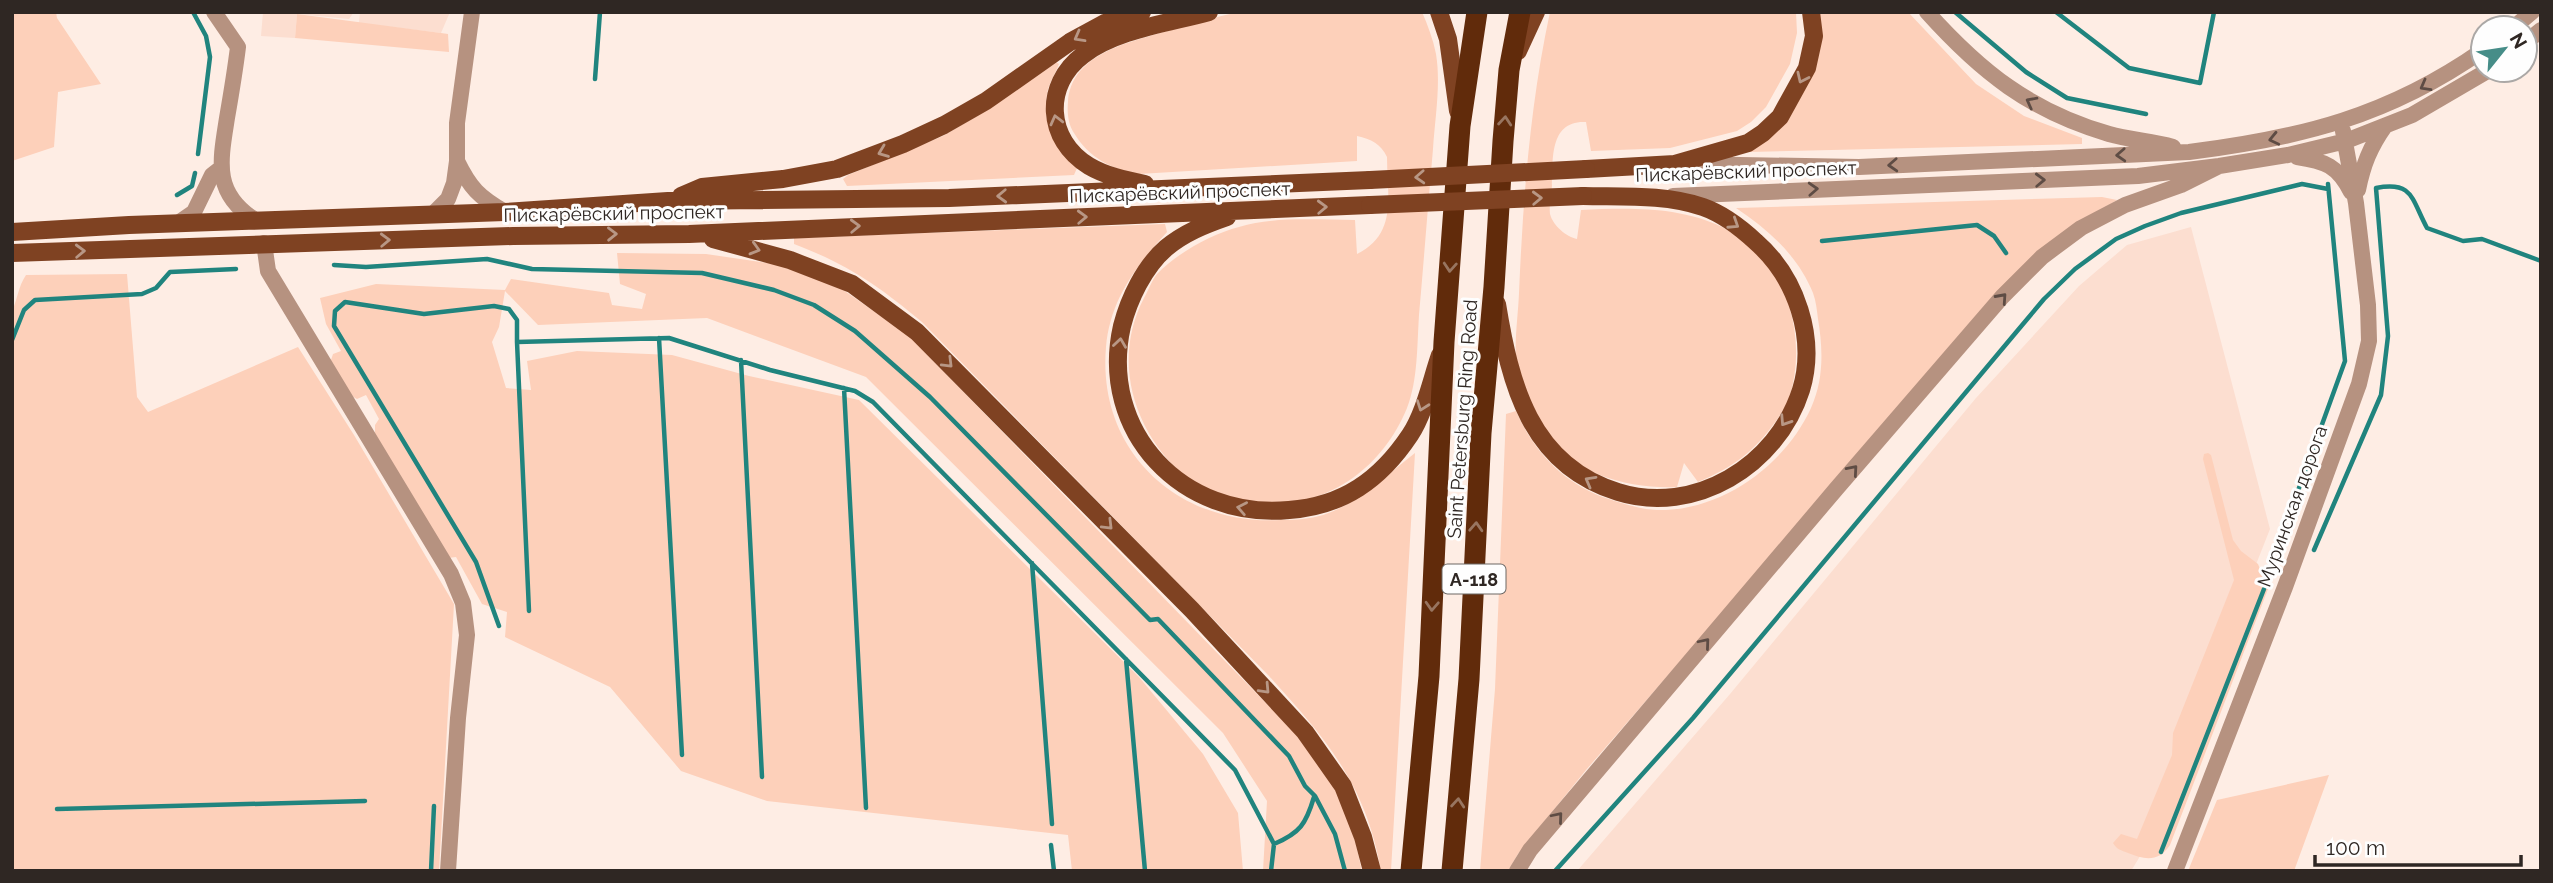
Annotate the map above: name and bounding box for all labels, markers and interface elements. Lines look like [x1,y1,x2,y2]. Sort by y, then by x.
north arrow [2469,14,2539,84]
one-way arrow [1073,29,1086,42]
text: N [2506,29,2532,52]
one-way arrow [1796,71,1810,83]
one-way arrow [2420,78,2432,91]
one-way arrow [2026,96,2038,110]
one-way arrow [1050,114,1064,126]
one-way arrow [1497,115,1512,126]
one-way arrow [2269,130,2281,145]
one-way arrow [878,143,890,157]
one-way arrow [2115,148,2126,163]
street label: Пискарёвский проспект [1635,156,1857,186]
one-way arrow [1888,158,1899,173]
one-way arrow [1415,170,1426,185]
one-way arrow [2035,172,2046,187]
street label: Пискарёвский проспект [1069,177,1291,207]
one-way arrow [1807,182,1818,197]
one-way arrow [997,188,1008,203]
one-way arrow [1531,191,1542,206]
street label: Пискарёвский проспект [503,200,725,226]
one-way arrow [1317,200,1328,215]
one-way arrow [1077,209,1088,224]
one-way arrow [1726,216,1739,229]
one-way arrow [850,219,861,234]
one-way arrow [607,227,618,242]
one-way arrow [380,232,391,247]
one-way arrow [749,241,761,256]
one-way arrow [75,243,86,258]
one-way arrow [1442,262,1457,273]
one-way arrow [1994,293,2006,306]
street label: Saint Petersburg Ring Road [1443,299,1481,539]
one-way arrow [1112,337,1127,349]
one-way arrow [940,355,952,367]
one-way arrow [1416,400,1430,412]
one-way arrow [1781,414,1794,427]
street label: Муринская дорога [2253,422,2331,590]
one-way arrow [1845,465,1857,478]
one-way arrow [1585,476,1598,489]
one-way arrow [1236,501,1248,516]
one-way arrow [1099,517,1112,530]
one-way arrow [1469,521,1484,532]
road number: А-118 [1442,564,1506,594]
one-way arrow [1424,601,1439,612]
one-way arrow [1697,638,1709,651]
one-way arrow [1257,681,1270,694]
one-way arrow [1450,797,1465,808]
one-way arrow [1550,812,1562,825]
scale bar [2315,824,2522,868]
text: 100 m [2326,835,2385,860]

